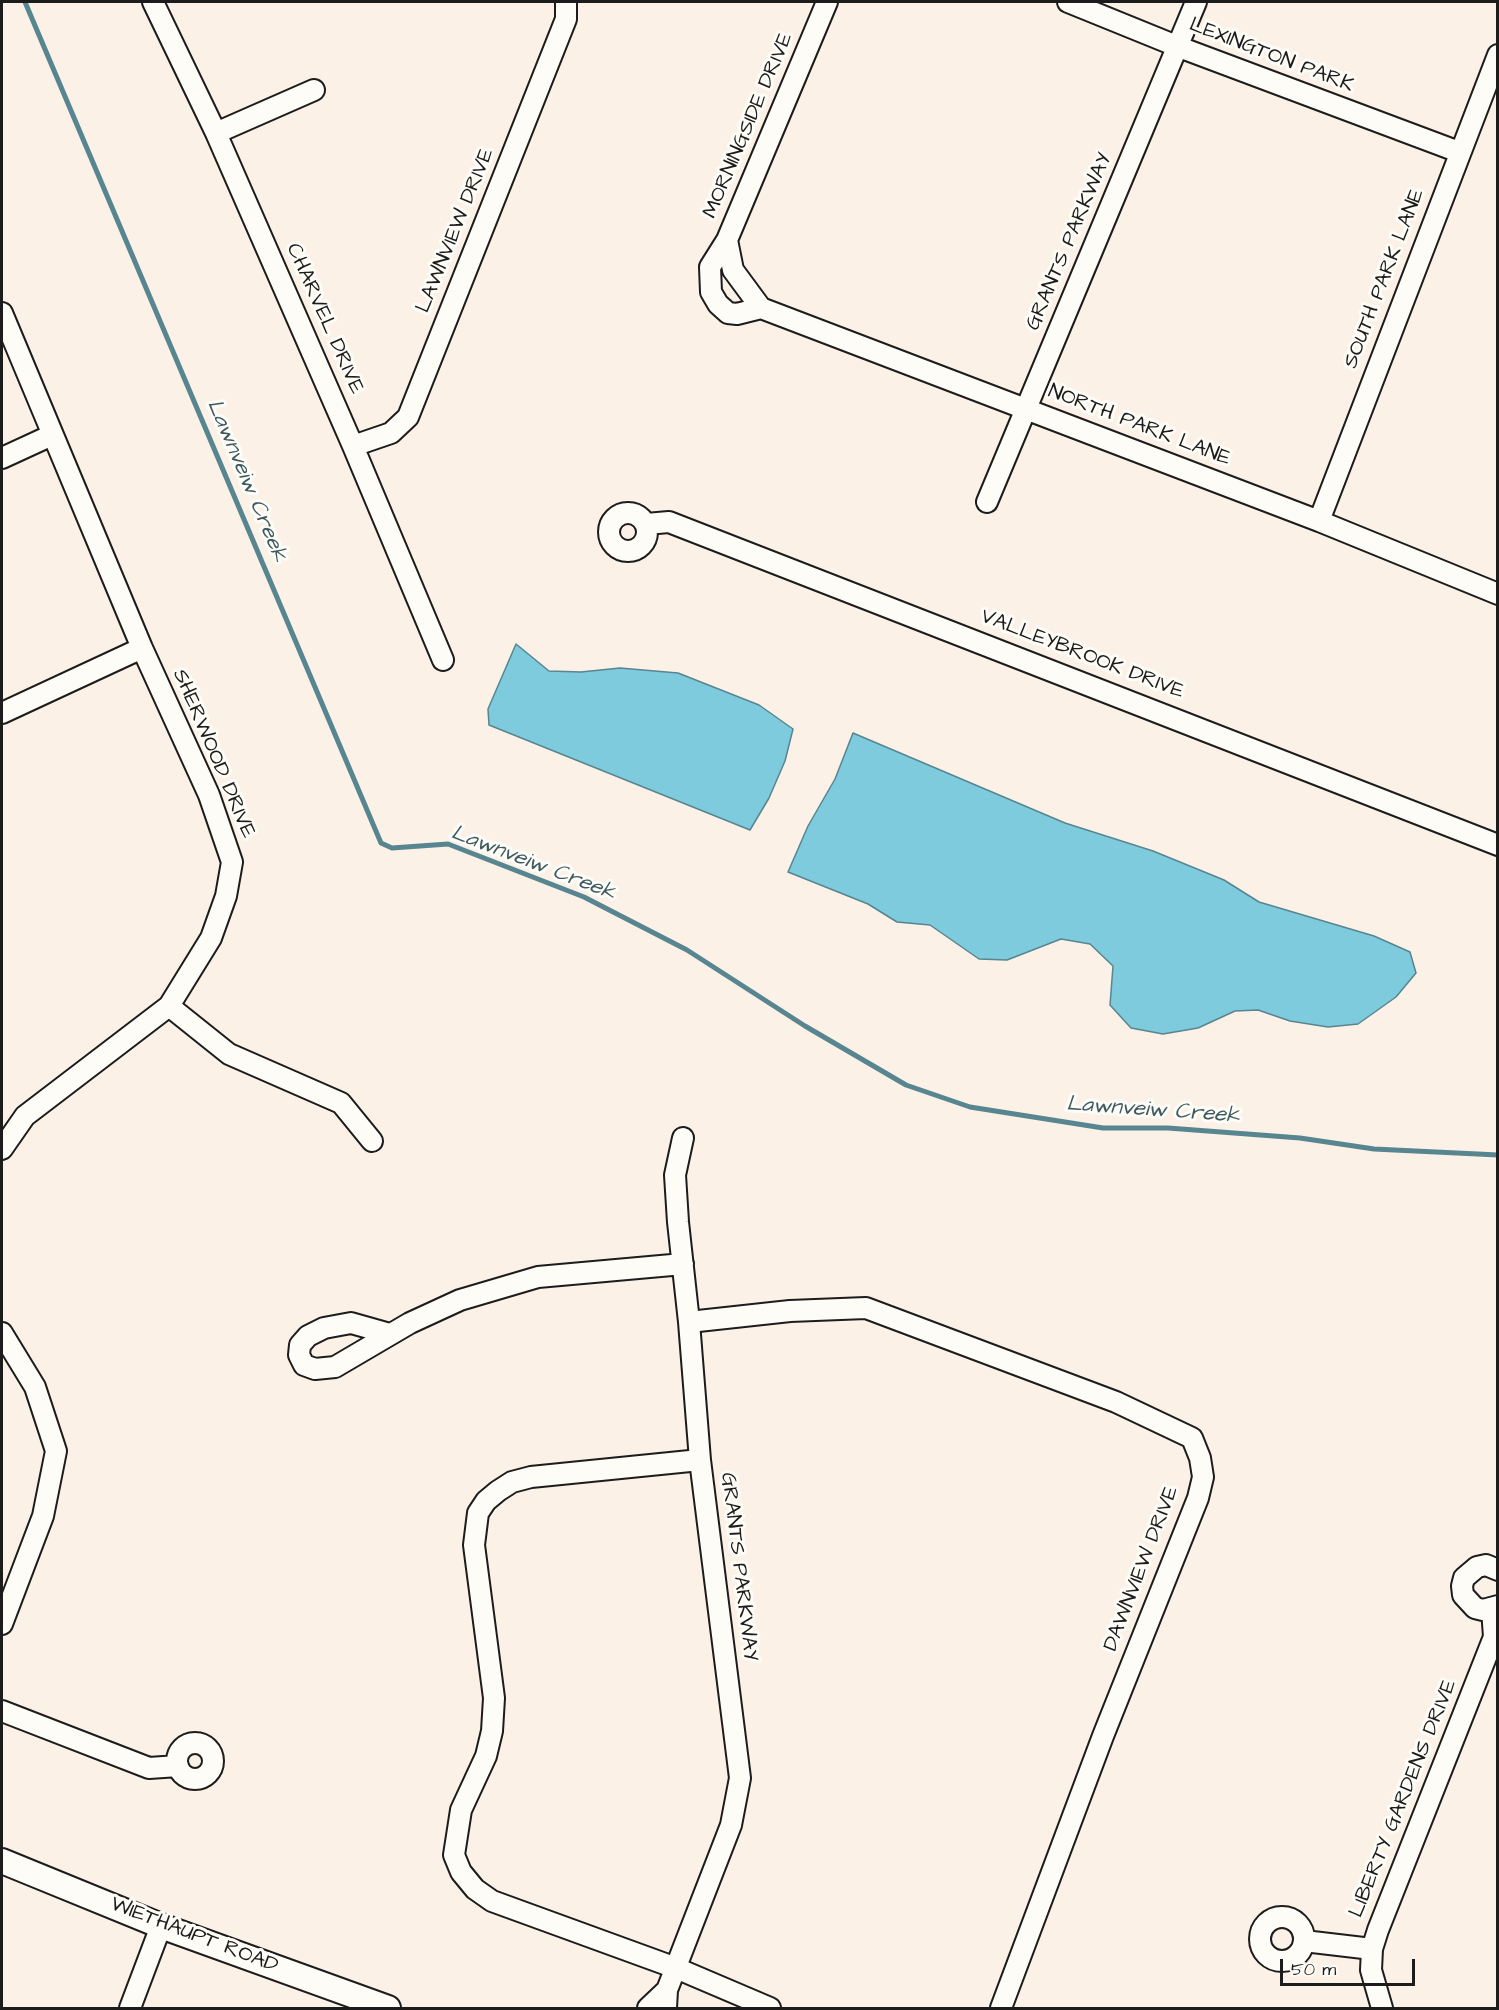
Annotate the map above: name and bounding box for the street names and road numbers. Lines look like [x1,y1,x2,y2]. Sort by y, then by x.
street label: LEXINGTON PARK [1185,13,1357,99]
street label: MORNINGSIDE DRIVE [699,30,799,222]
street label: LAWNVIEW DRIVE [412,145,500,317]
street label: GRANTS PARKWAY [1021,150,1119,334]
street label: SOUTH PARK LANE [1339,186,1431,372]
street label: CHARVEL DRIVE [280,240,368,398]
street label: NORTH PARK LANE [1044,380,1234,472]
street label: VALLEYBROOK DRIVE [977,605,1187,705]
street label: SHERWOOD DRIVE [166,666,260,842]
street label: GRANTS PARKWAY [714,1471,762,1663]
street label: DAWNVIEW DRIVE [1099,1483,1185,1655]
street label: LIBERTY GARDENS DRIVE [1345,1676,1463,1922]
street label: WIETHAUPT ROAD [107,1892,281,1980]

